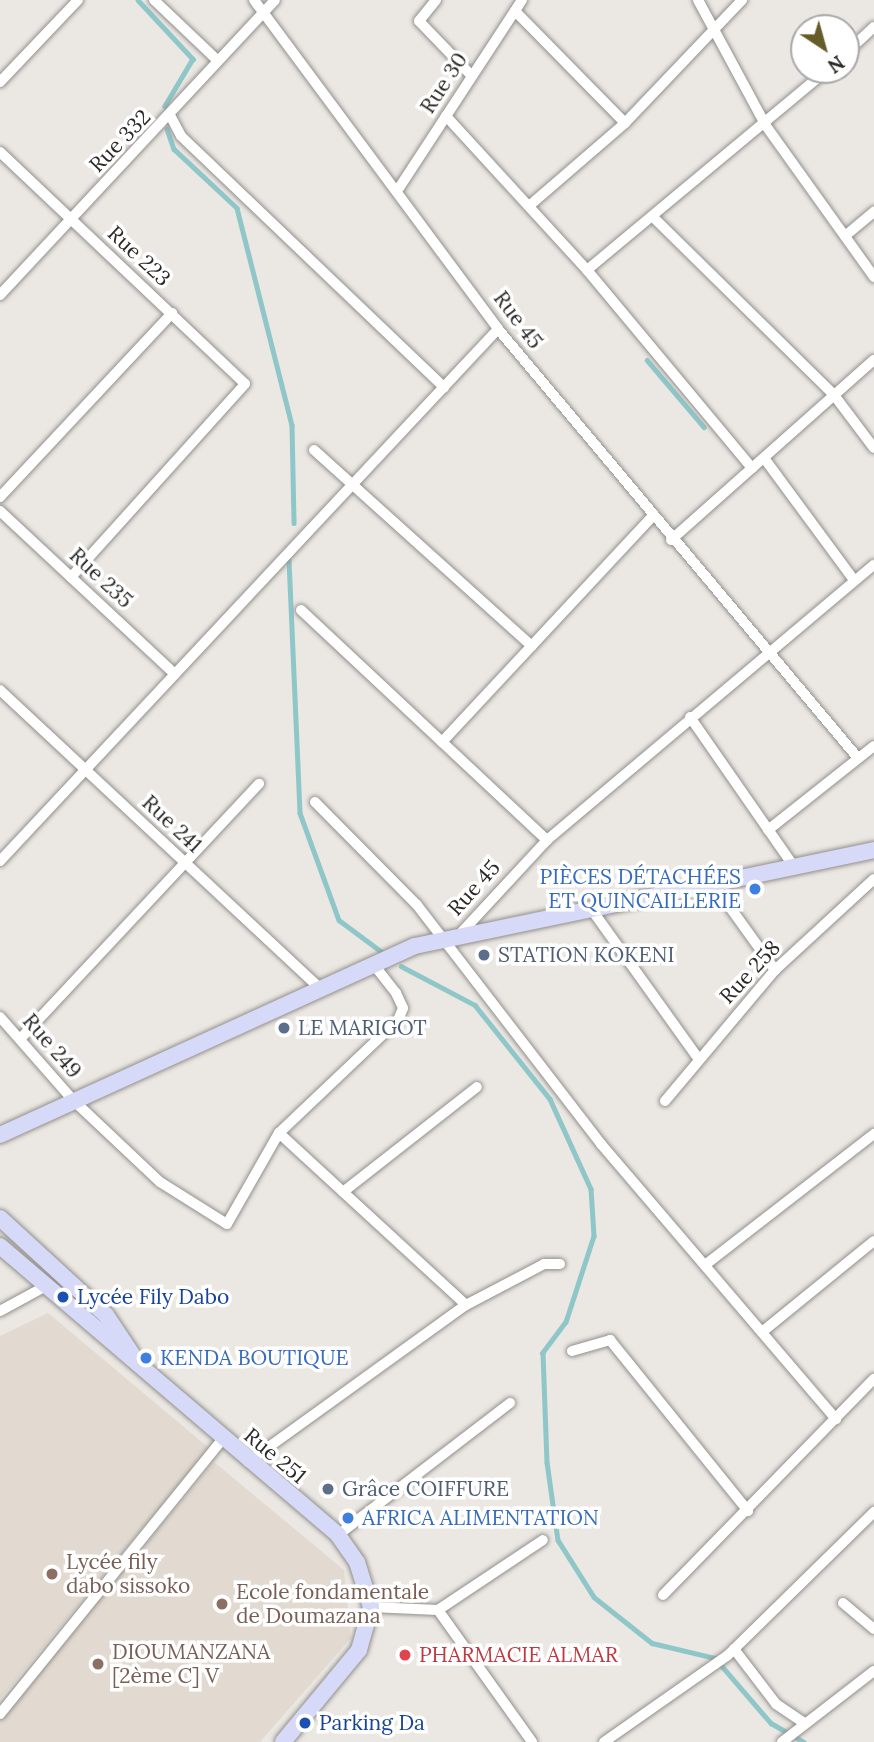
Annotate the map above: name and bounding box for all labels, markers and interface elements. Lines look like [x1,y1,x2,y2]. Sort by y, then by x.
north arrow [790,14,860,84]
street label: Rue 30 [415,48,473,118]
text: N [823,50,849,78]
street label: Rue 332 [84,104,156,178]
street label: Rue 223 [102,221,176,291]
street label: Rue 45 [488,286,548,354]
street label: Rue 235 [64,543,138,613]
street label: Rue 241 [137,790,207,858]
street label: Rue 45 [443,855,505,921]
place label: PIÈCES DÉTACHÉES ET QUINCAILLERIE [540,864,741,914]
marker: PIÈCES DÉTACHÉES ET QUINCAILLERIE [747,881,763,897]
street label: Rue 258 [714,935,786,1009]
place label: STATION KOKENI [498,942,675,968]
marker: STATION KOKENI [476,947,492,963]
street label: Rue 249 [17,1009,87,1083]
place label: LE MARIGOT [298,1015,427,1041]
marker: LE MARIGOT [276,1020,292,1036]
place label: Lycée Fily Dabo [77,1284,229,1310]
marker: Lycée Fily Dabo [55,1289,71,1305]
place label: KENDA BOUTIQUE [160,1345,349,1371]
marker: KENDA BOUTIQUE [138,1350,154,1366]
street label: Rue 251 [239,1423,311,1489]
place label: Grâce COIFFURE [342,1476,509,1502]
marker: Grâce COIFFURE [320,1481,336,1497]
place label: AFRICA ALIMENTATION [362,1505,599,1531]
marker: AFRICA ALIMENTATION [340,1510,356,1526]
place label: Lycée fily dabo sissoko [66,1549,190,1599]
marker: Lycée fily dabo sissoko [44,1566,60,1582]
place label: Ecole fondamentale de Doumazana [236,1579,429,1629]
marker: Ecole fondamentale de Doumazana [214,1596,230,1612]
place label: DIOUMANZANA [2ème C] V [112,1639,270,1689]
place label: PHARMACIE ALMAR [419,1642,618,1668]
marker: PHARMACIE ALMAR [397,1647,413,1663]
marker: DIOUMANZANA [2ème C] V [90,1656,106,1672]
place label: Parking Da [319,1710,425,1736]
marker: Parking Da [297,1715,313,1731]

